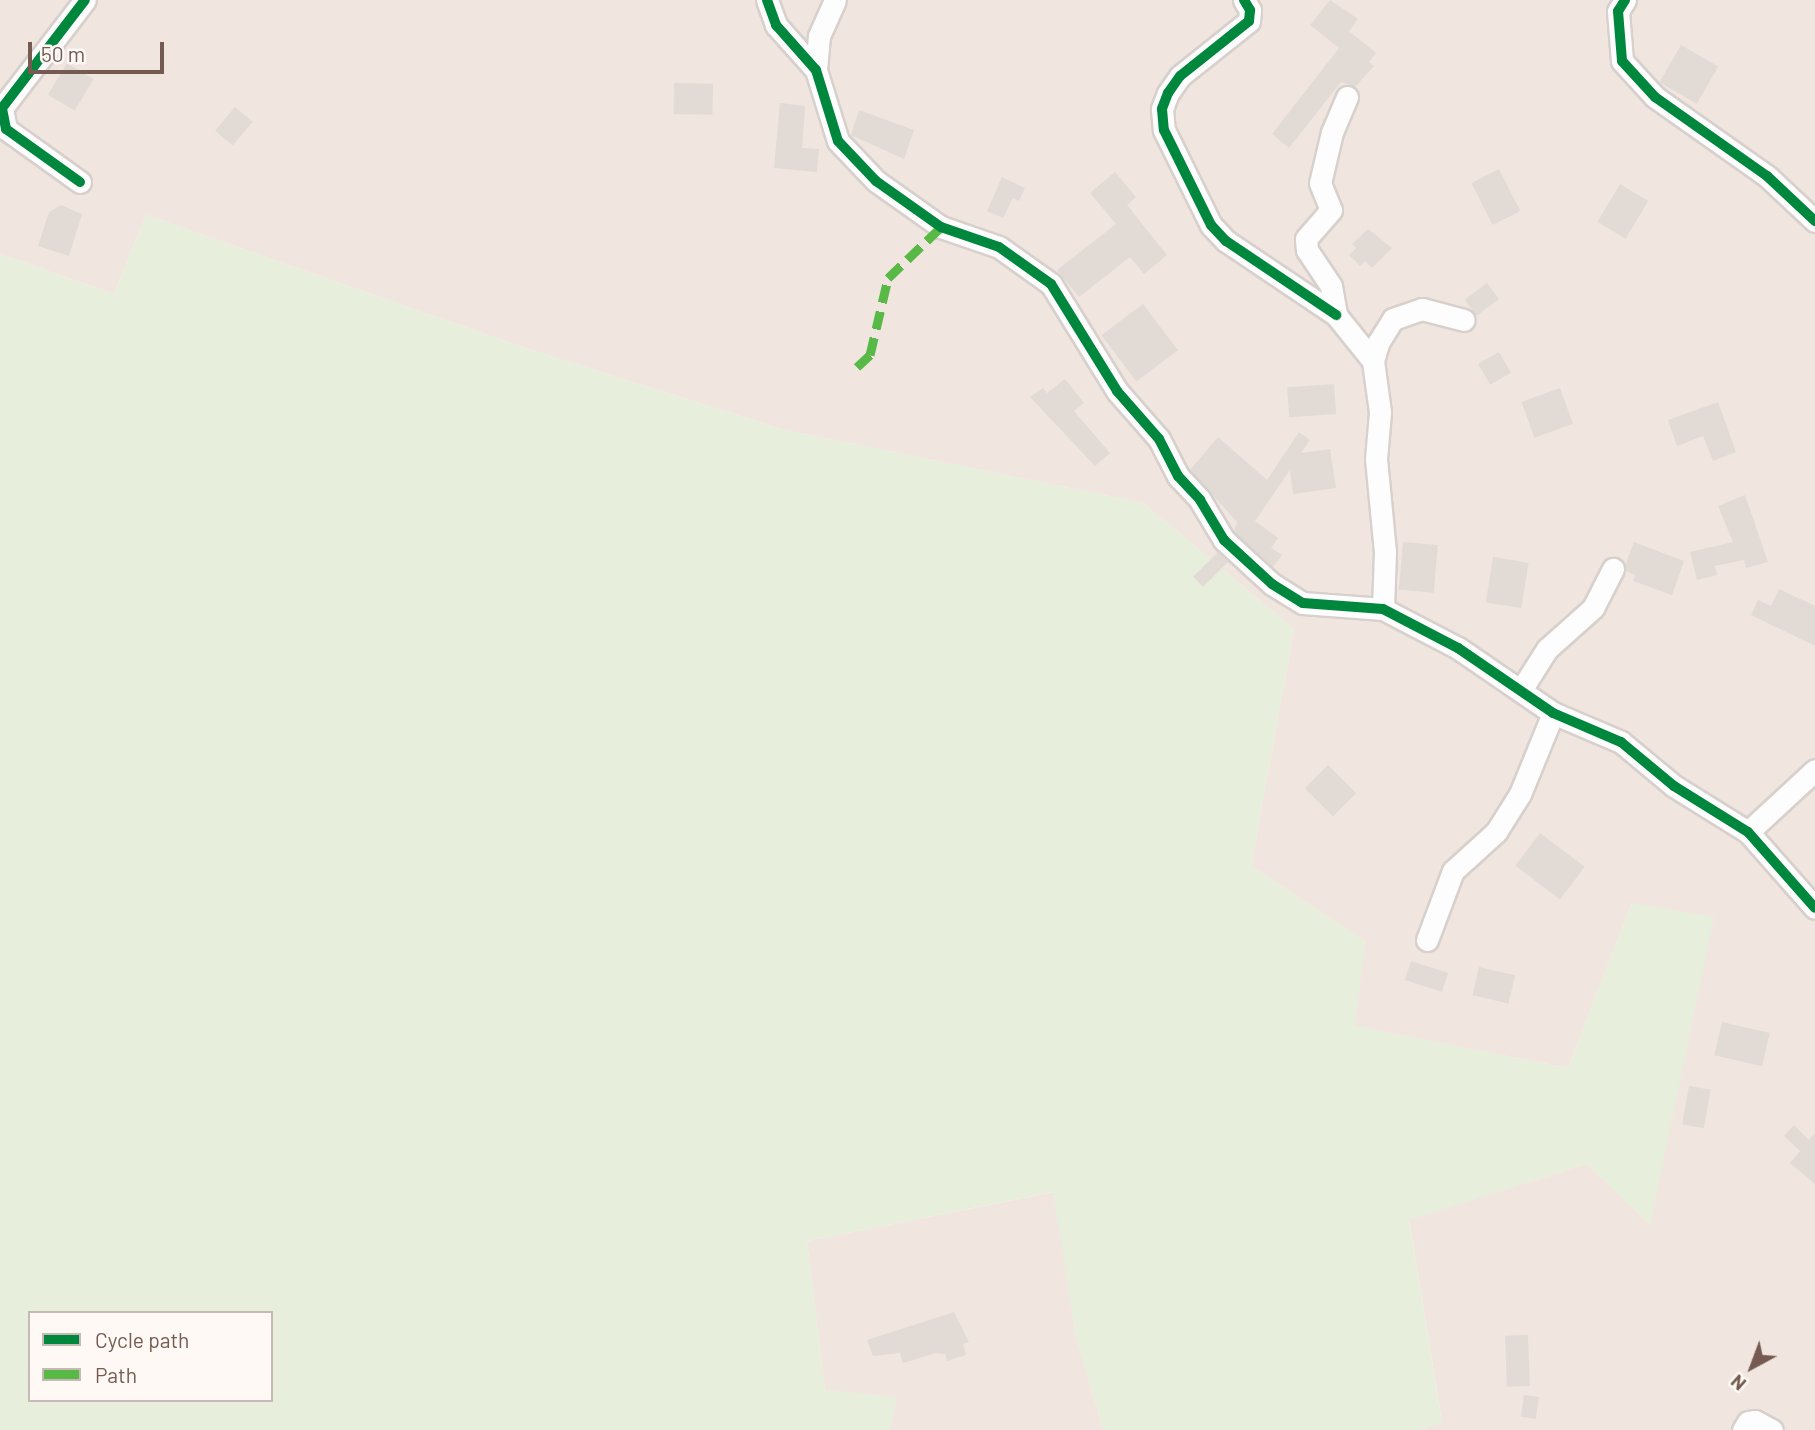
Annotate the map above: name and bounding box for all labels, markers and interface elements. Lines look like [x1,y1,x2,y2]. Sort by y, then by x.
scale bar [32,28,168,72]
text: 50 m [41,41,85,66]
legend [28,1311,273,1402]
text: Cycle path [95,1327,189,1352]
north arrow [1717,1332,1787,1402]
text: Path [95,1362,137,1387]
text: N [1726,1370,1750,1396]

